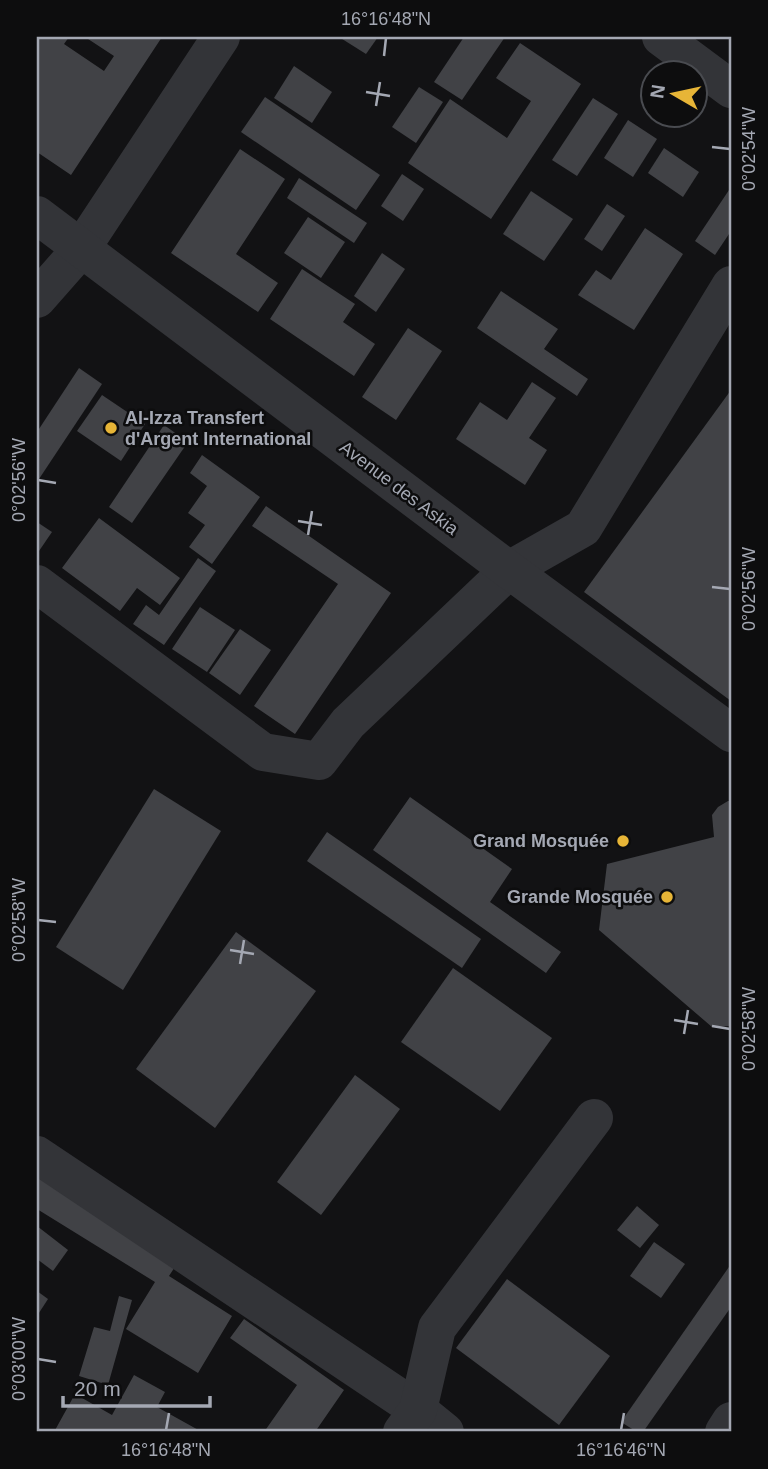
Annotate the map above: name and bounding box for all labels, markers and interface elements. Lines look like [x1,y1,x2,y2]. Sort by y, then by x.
text: 16°16'48"N [341,9,431,29]
north arrow [638,60,708,130]
text: N [646,83,669,100]
text: 0°02'54"W [739,107,759,191]
place label: Al-Izza Transfert d'Argent International [125,408,311,449]
marker: Al-Izza Transfert d'Argent International [103,420,119,436]
street label: Avenue des Askia [336,437,463,540]
text: 0°02'56"W [9,438,29,522]
text: 0°02'56"W [739,547,759,631]
place label: Grand Mosquée [473,831,609,851]
marker: Grand Mosquée [615,833,631,849]
text: 0°02'58"W [9,878,29,962]
place label: Grande Mosquée [507,887,653,907]
marker: Grande Mosquée [659,889,675,905]
text: 0°02'58"W [739,987,759,1071]
text: 0°03'00"W [9,1317,29,1401]
scale bar [63,1364,210,1408]
text: 20 m [74,1377,121,1400]
text: 16°16'48"N [121,1440,211,1460]
text: 16°16'46"N [576,1440,666,1460]

